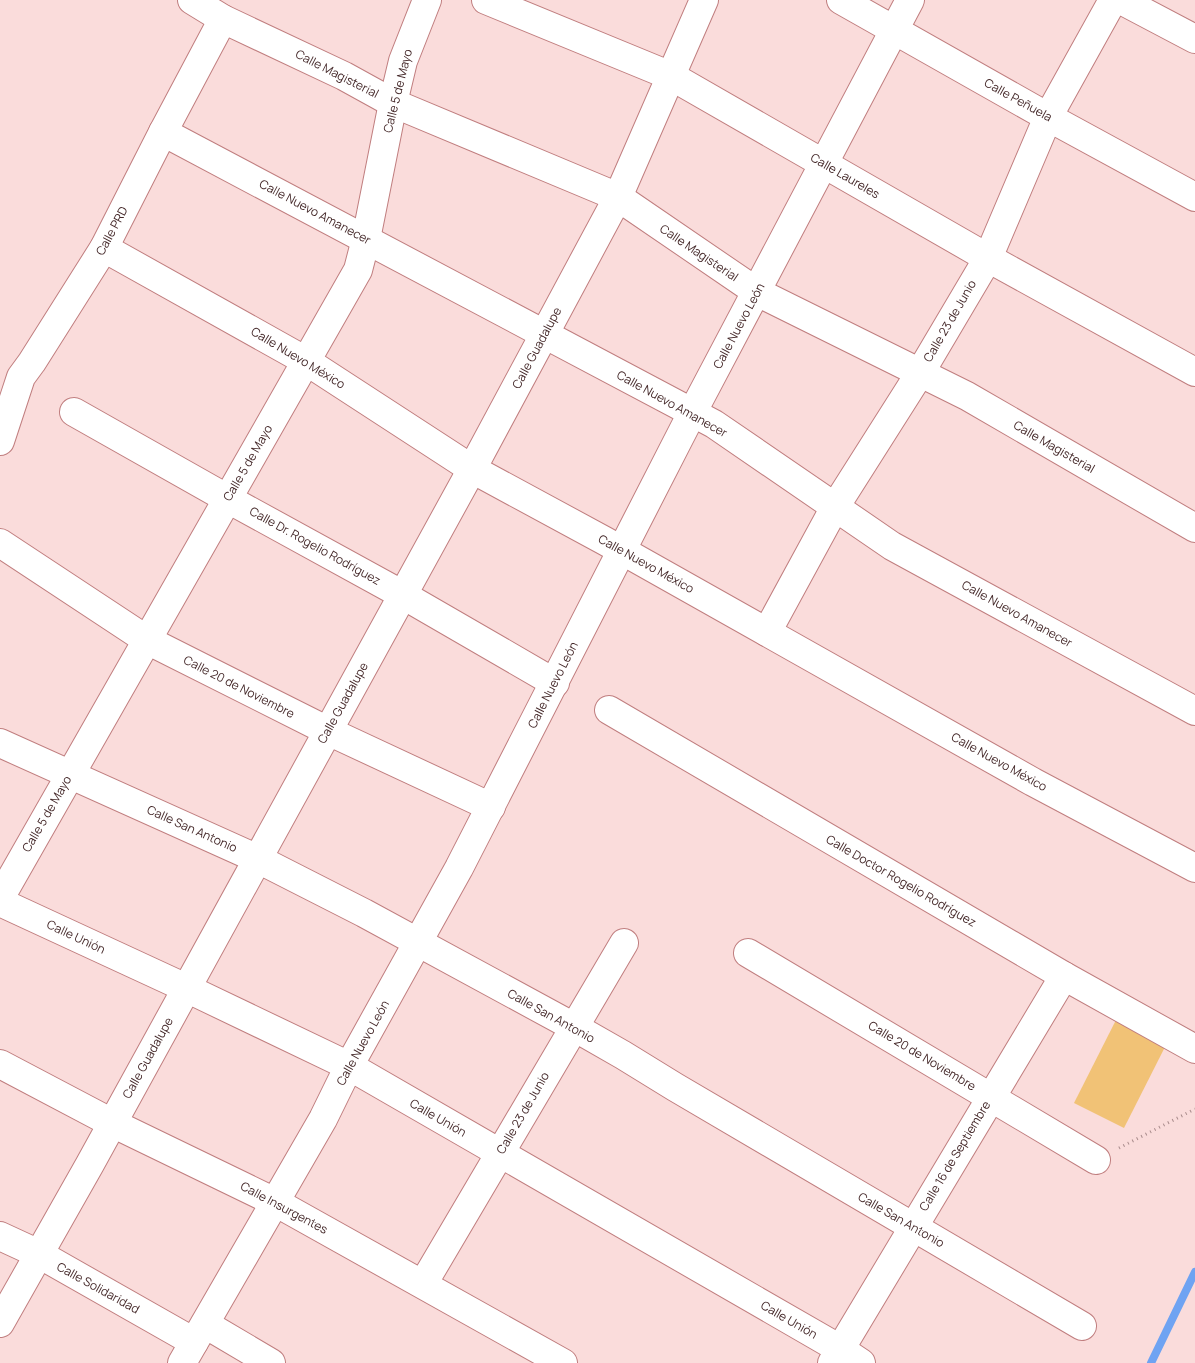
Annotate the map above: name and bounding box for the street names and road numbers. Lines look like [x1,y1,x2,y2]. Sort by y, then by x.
street label: Calle Magisterial [293,45,382,102]
street label: Calle 5 de Mayo [379,47,416,135]
street label: Calle Peñuela [981,74,1055,125]
street label: Calle Laureles [807,149,883,202]
street label: Calle Nuevo Amanecer [256,175,375,249]
street label: Calle PRD [92,203,132,258]
street label: Calle Magisterial [657,220,742,285]
street label: Calle 23 de Junio [919,276,980,365]
street label: Calle Nuevo León [709,280,768,372]
street label: Calle Guadalupe [508,304,565,392]
street label: Calle Nuevo México [248,323,349,392]
street label: Calle Nuevo Amanecer [614,366,731,441]
street label: Calle Magisterial [1010,416,1098,477]
street label: Calle 5 de Mayo [219,421,276,504]
street label: Calle Dr. Rogelio Rodríguez [247,502,384,589]
street label: Calle Nuevo México [595,530,697,597]
street label: Calle Nuevo Amanecer [959,576,1076,651]
street label: Calle Nuevo León [523,639,582,731]
street label: Calle 20 de Noviembre [181,651,298,722]
street label: Calle Guadalupe [313,659,372,746]
street label: Calle Nuevo México [948,728,1050,795]
street label: Calle 5 de Mayo [18,772,75,855]
street label: Calle San Antonio [144,801,240,856]
street label: Calle Doctor Rogelio Rodríguez [823,830,979,931]
street label: Calle Unión [44,916,108,958]
street label: Calle San Antonio [505,985,598,1047]
street label: Calle Nuevo León [332,997,393,1088]
street label: Calle Guadalupe [118,1014,177,1101]
street label: Calle 20 de Noviembre [865,1017,979,1094]
street label: Calle 23 de Junio [492,1068,553,1157]
street label: Calle Unión [407,1094,470,1141]
street label: Calle 16 de Septiembre [915,1098,994,1214]
street label: Calle Insurgentes [238,1177,331,1238]
street label: Calle San Antonio [855,1188,948,1251]
street label: Calle Solidaridad [54,1258,143,1317]
street label: Calle Unión [758,1296,821,1343]

